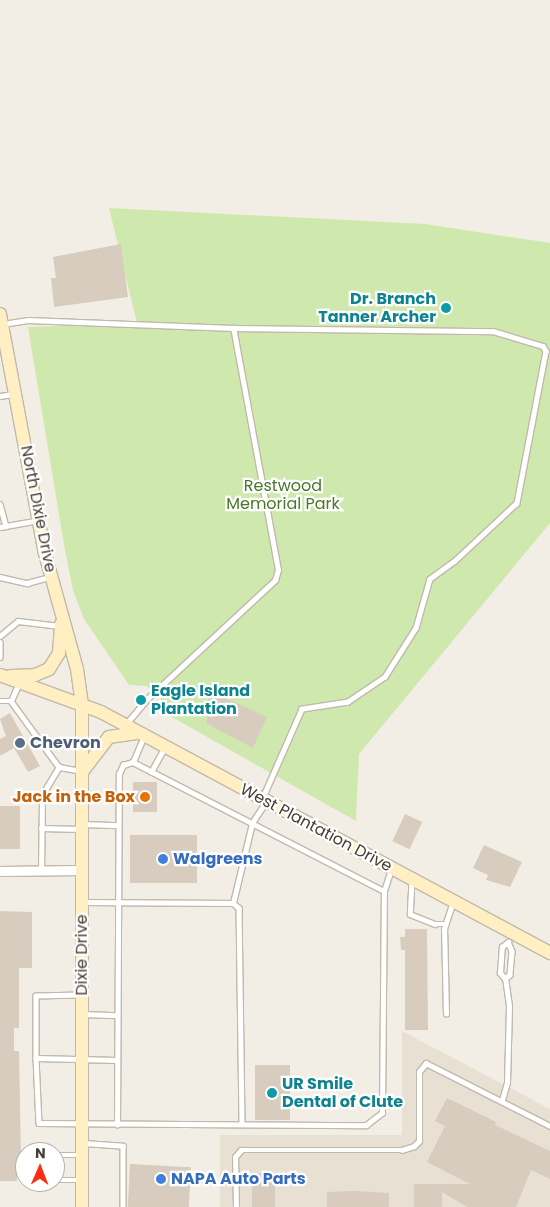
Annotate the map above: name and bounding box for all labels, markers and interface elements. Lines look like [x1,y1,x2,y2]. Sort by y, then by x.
place label: Dr. Branch Tanner Archer [318,289,436,327]
marker: Dr. Branch Tanner Archer [440,302,452,314]
street label: North Dixie Drive [16,444,60,574]
park label: Restwood Memorial Park [226,476,340,514]
place label: Eagle Island Plantation [151,681,250,719]
marker: Eagle Island Plantation [135,694,147,706]
place label: Chevron [30,733,101,753]
marker: Chevron [14,737,26,749]
street label: West Plantation Drive [237,780,395,876]
place label: Jack in the Box [12,787,135,807]
marker: Jack in the Box [139,791,151,803]
place label: Walgreens [173,849,263,869]
marker: Walgreens [157,853,169,865]
street label: Dixie Drive [72,914,92,996]
place label: UR Smile Dental of Clute [282,1074,403,1112]
marker: UR Smile Dental of Clute [266,1087,278,1099]
north arrow [15,1142,65,1192]
text: N [35,1143,46,1163]
place label: NAPA Auto Parts [171,1169,306,1189]
marker: NAPA Auto Parts [155,1173,167,1185]

